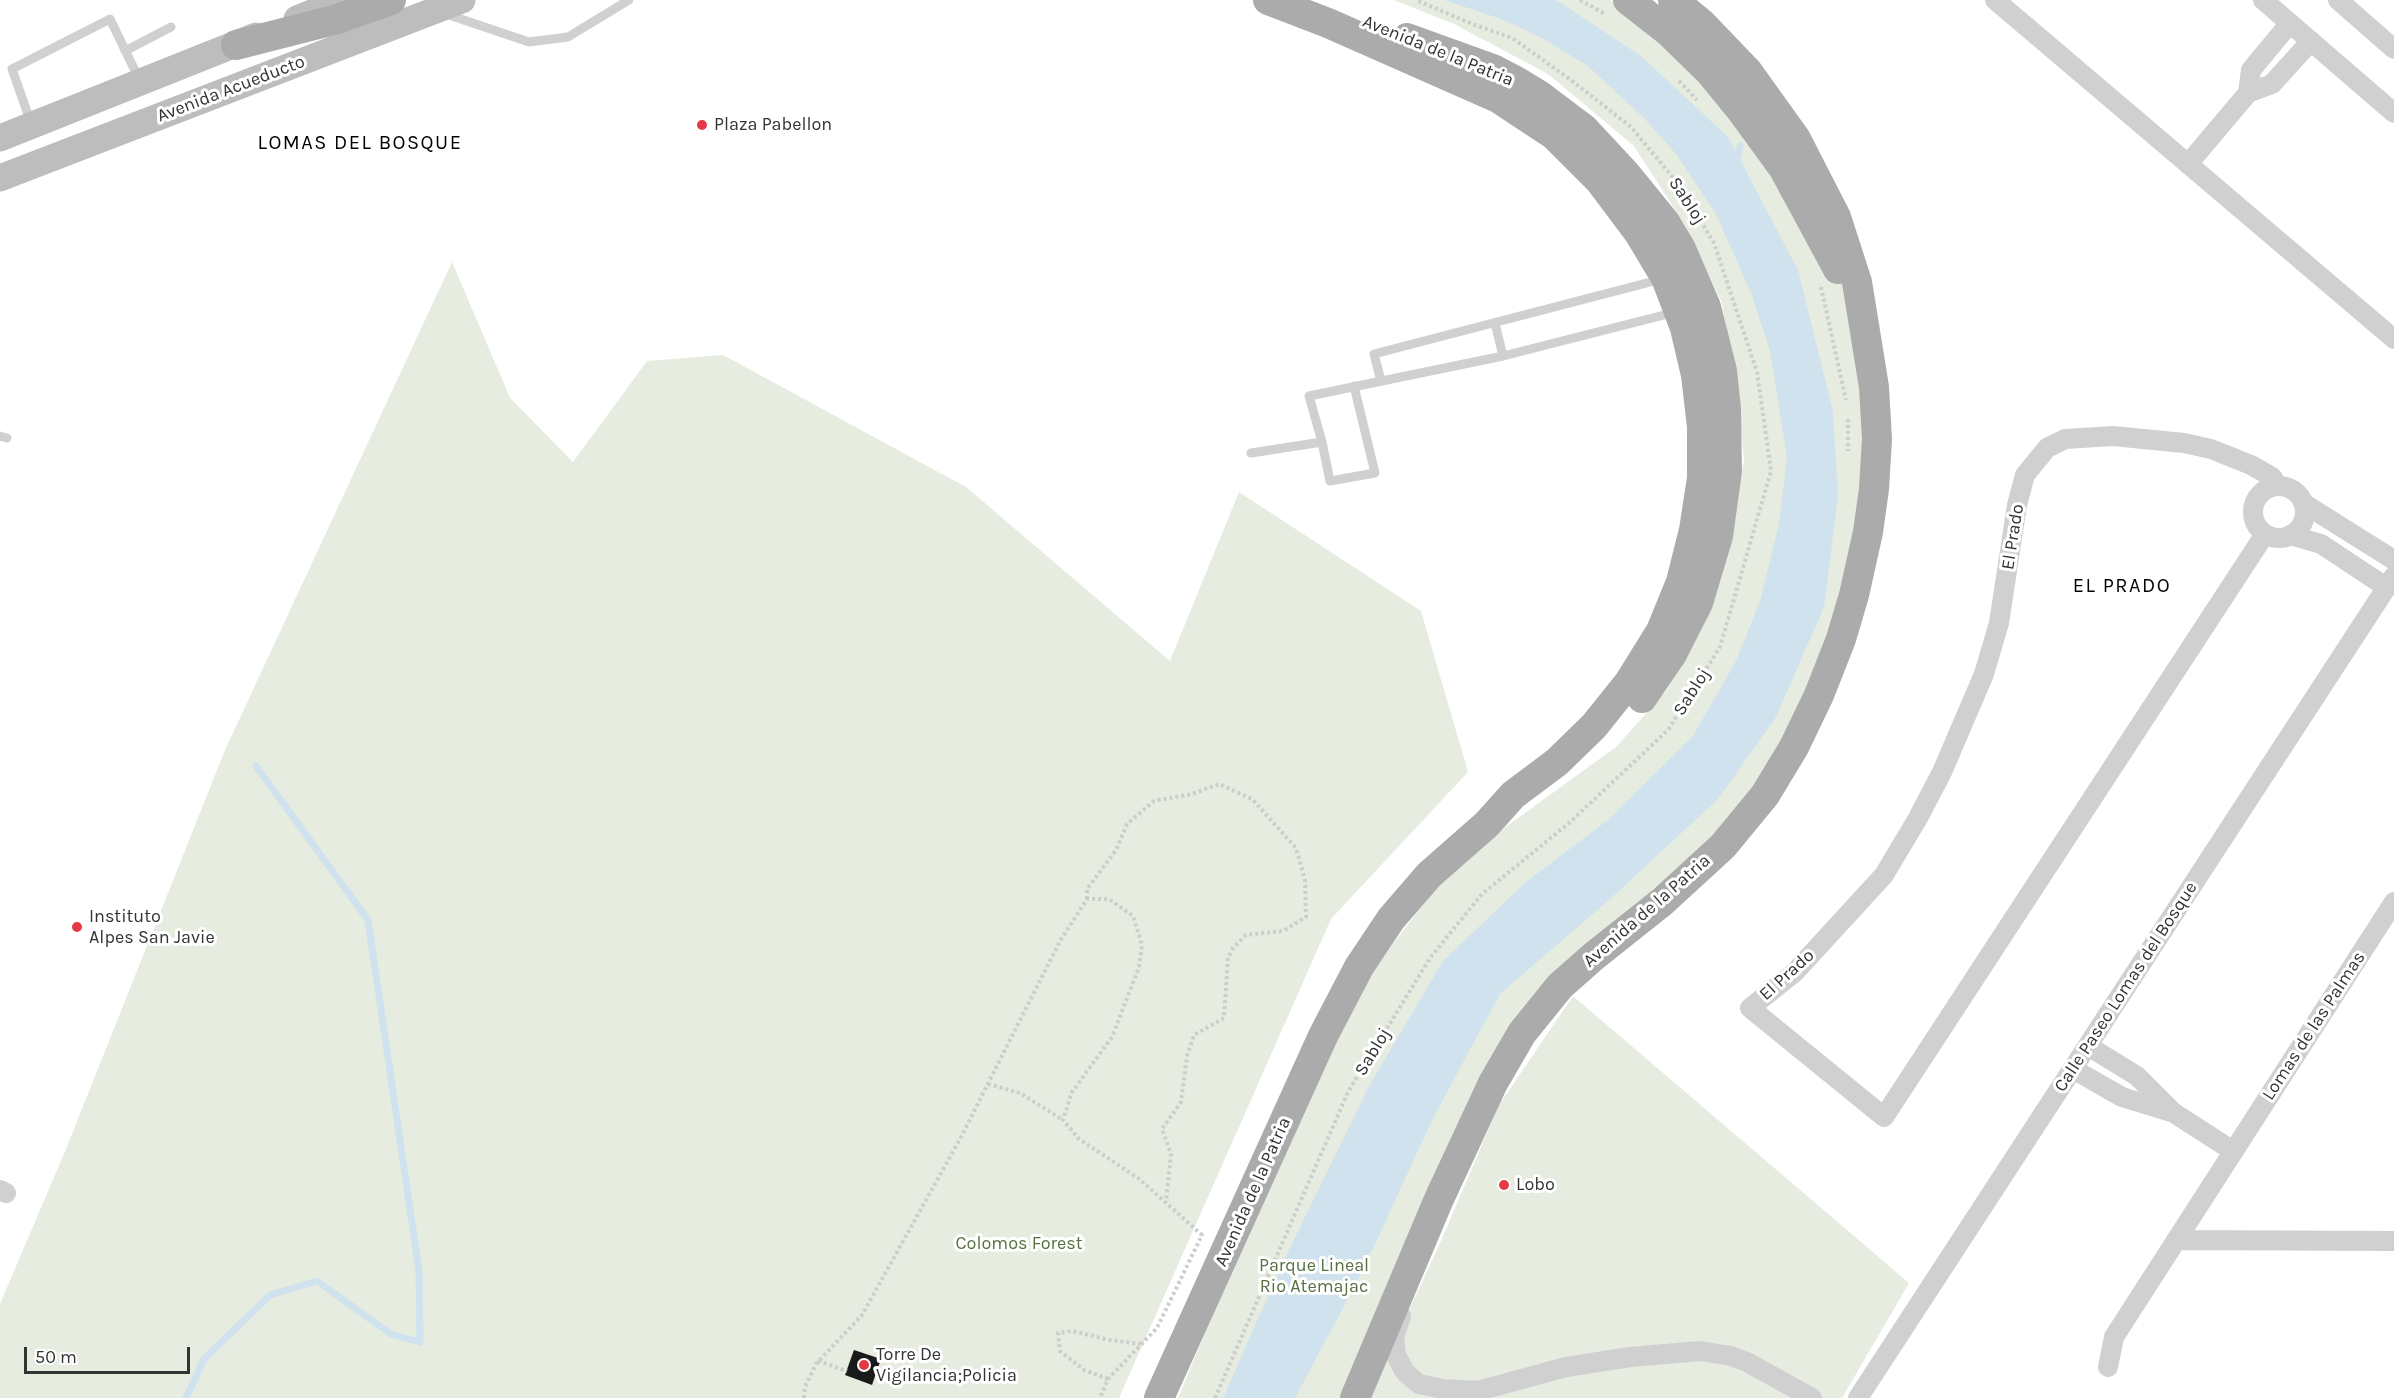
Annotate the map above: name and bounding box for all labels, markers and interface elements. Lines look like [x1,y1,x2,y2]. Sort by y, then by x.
street label: Avenida de la Patria [1359,11,1517,91]
street label: Avenida Acueducto [154,51,308,127]
place label: Plaza Pabellon [714,114,832,136]
marker: Plaza Pabellon [695,118,709,132]
district label: LOMAS DEL BOSQUE [258,131,462,155]
street label: Sabloj [1664,173,1710,229]
street label: El Prado [1997,503,2029,571]
district label: EL PRADO [2073,574,2171,598]
street label: Sabloj [1669,664,1715,720]
street label: Avenida de la Patria [1579,850,1715,972]
street label: Calle Paseo Lomas del Bosque [2050,878,2202,1096]
place label: Instituto Alpes San Javie [89,906,215,948]
marker: Instituto Alpes San Javie [70,920,84,934]
street label: El Prado [1755,945,1819,1005]
street label: Lomas de las Palmas [2258,948,2370,1104]
street label: Sabloj [1350,1024,1396,1080]
street label: Avenida de la Patria [1210,1114,1296,1270]
place label: Lobo [1516,1174,1555,1196]
marker: Lobo [1497,1178,1511,1192]
park label: Colomos Forest [956,1233,1082,1255]
park label: Parque Lineal Rio Atemajac [1259,1255,1369,1298]
scale bar [27,1335,194,1373]
place label: Torre De Vigilancia;Policia [876,1344,1017,1386]
text: 50 m [35,1346,77,1368]
marker: Torre De Vigilancia;Policia [857,1358,871,1372]

